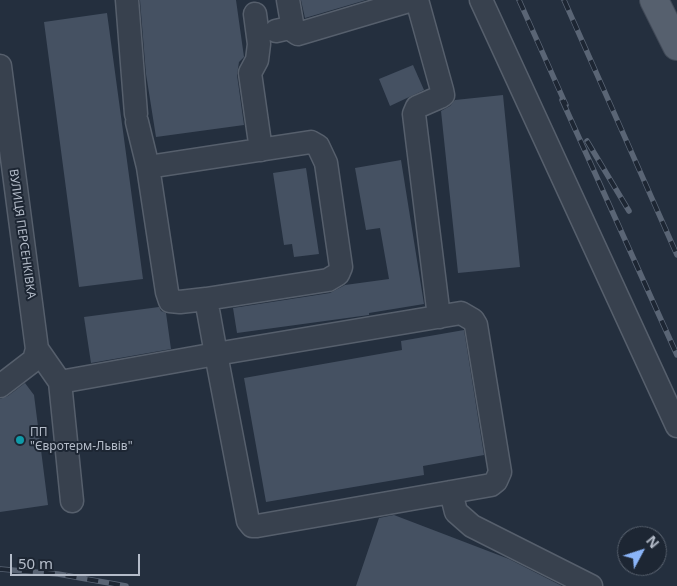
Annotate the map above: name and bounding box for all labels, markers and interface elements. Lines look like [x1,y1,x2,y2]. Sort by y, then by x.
street label: ВУЛИЦЯ ПЕРСЕНКІВКА [6,168,38,300]
place label: ПП "Євротерм-Львів" [30,426,133,454]
marker: ПП "Євротерм-Львів" [14,434,26,446]
north arrow [617,526,667,576]
text: N [642,531,664,552]
scale bar [12,544,142,576]
text: 50 m [18,553,53,573]

